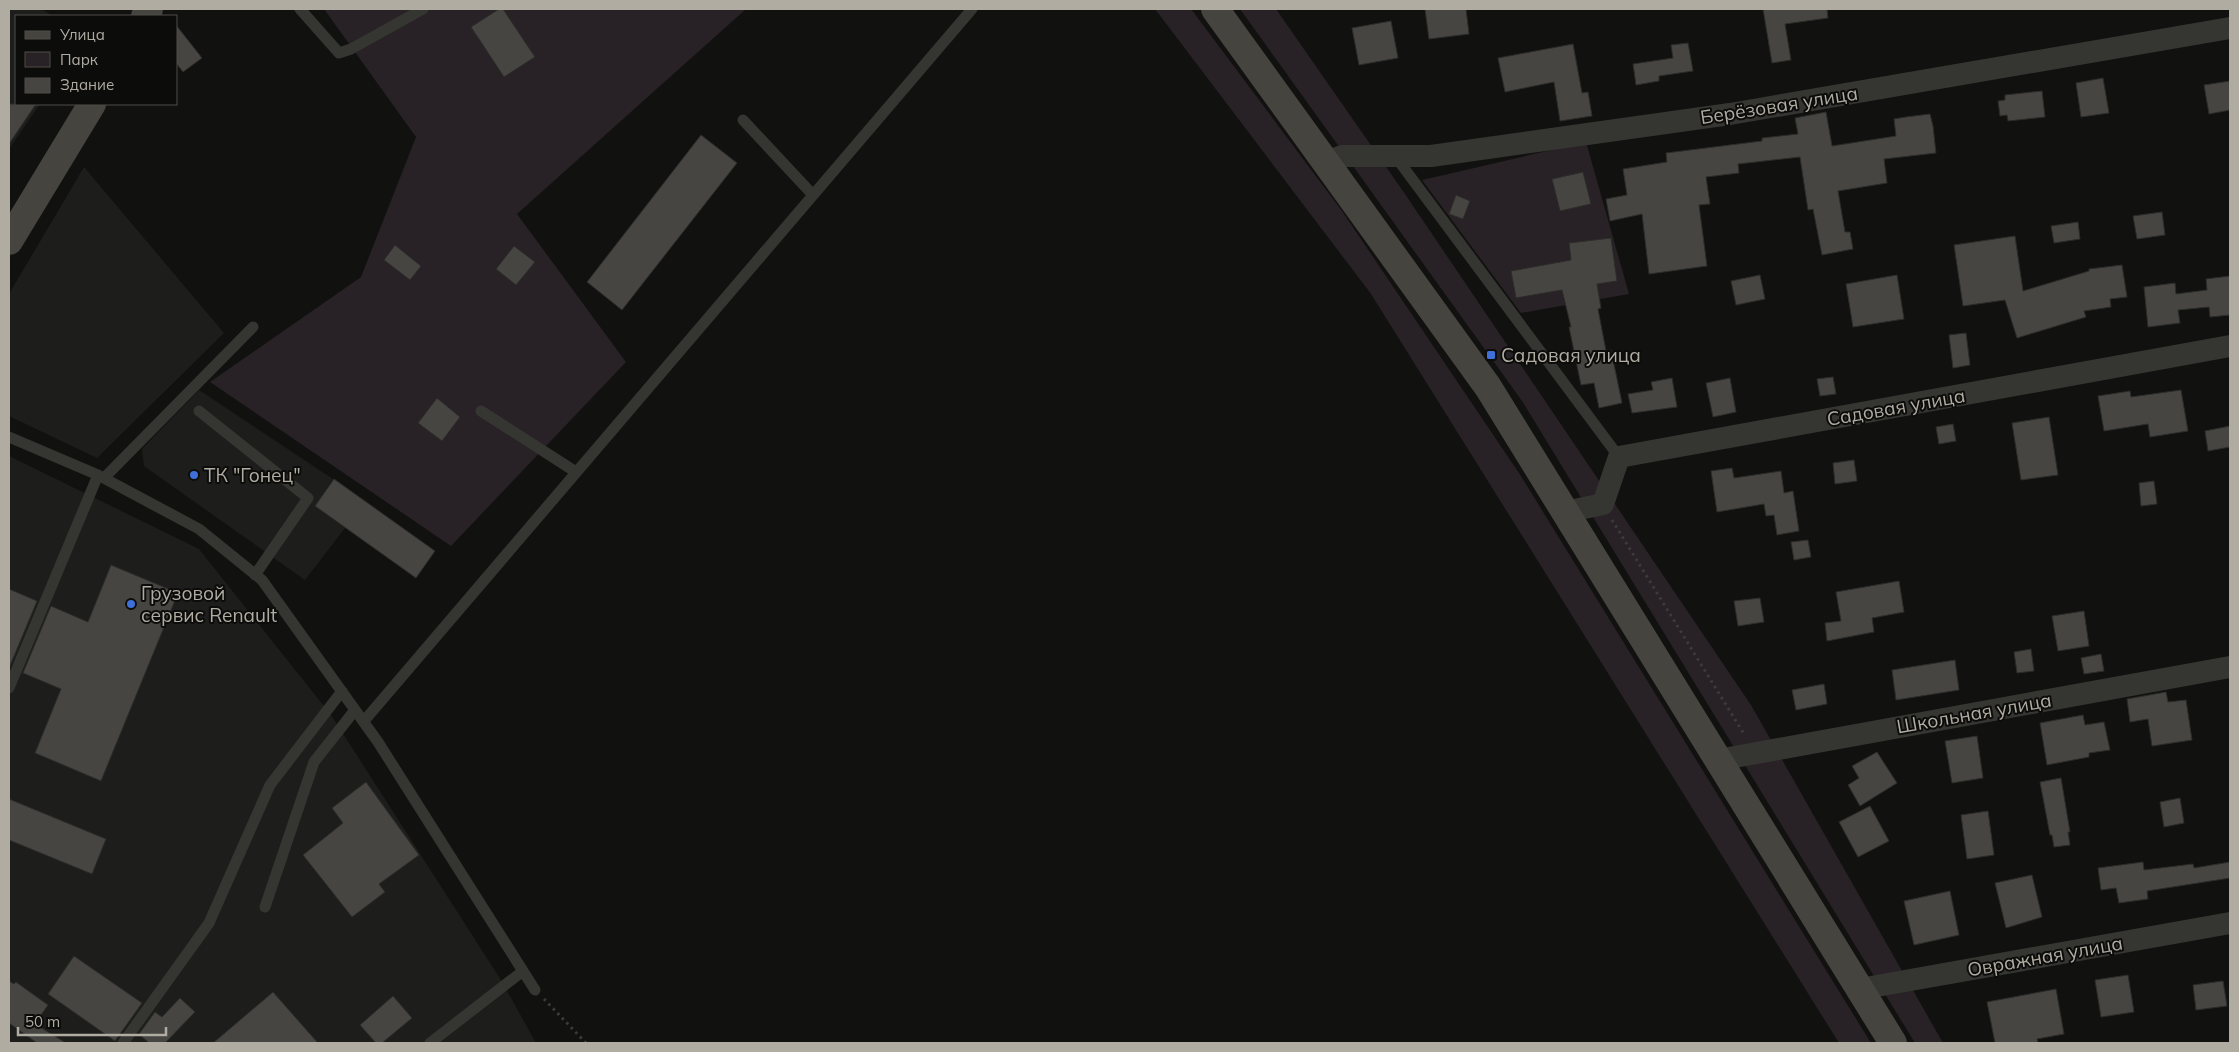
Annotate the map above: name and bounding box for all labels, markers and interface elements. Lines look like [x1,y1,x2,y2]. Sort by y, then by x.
legend [15,15,178,105]
text: Улица [59,25,105,44]
text: Парк [60,50,99,69]
text: Здание [60,75,114,94]
street label: Берёзовая улица [1699,81,1859,129]
place label: Садовая улица [1501,343,1641,367]
marker: Садовая улица [1485,349,1497,361]
street label: Садовая улица [1825,383,1967,431]
place label: ТК "Гонец" [204,463,301,487]
marker: ТК "Гонец" [188,469,200,481]
place label: Грузовой сервис Renault [141,581,277,627]
marker: Грузовой сервис Renault [125,598,137,610]
street label: Школьная улица [1895,688,2053,738]
street label: Овражная улица [1965,931,2125,981]
scale bar [18,1004,165,1036]
text: 50 m [25,1012,60,1031]

